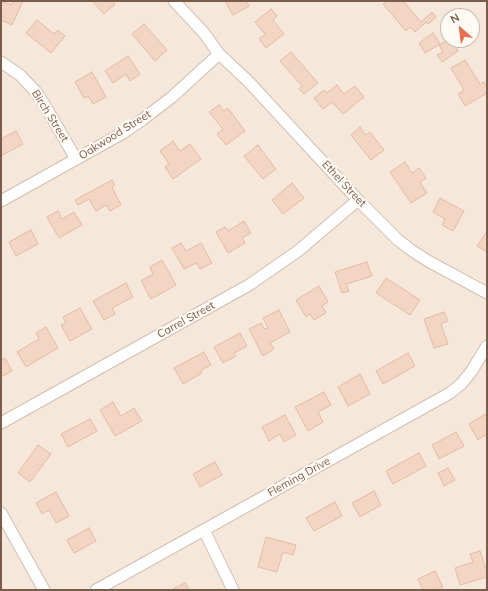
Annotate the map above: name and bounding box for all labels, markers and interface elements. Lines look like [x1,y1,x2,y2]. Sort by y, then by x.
north arrow [440,8,480,48]
text: N [448,10,462,26]
street label: Birch Street [29,87,71,145]
street label: Oakwood Street [77,108,153,162]
street label: Ethel Street [319,158,369,210]
street label: Carrel Street [155,299,217,341]
street label: Fleming Drive [265,454,333,500]

